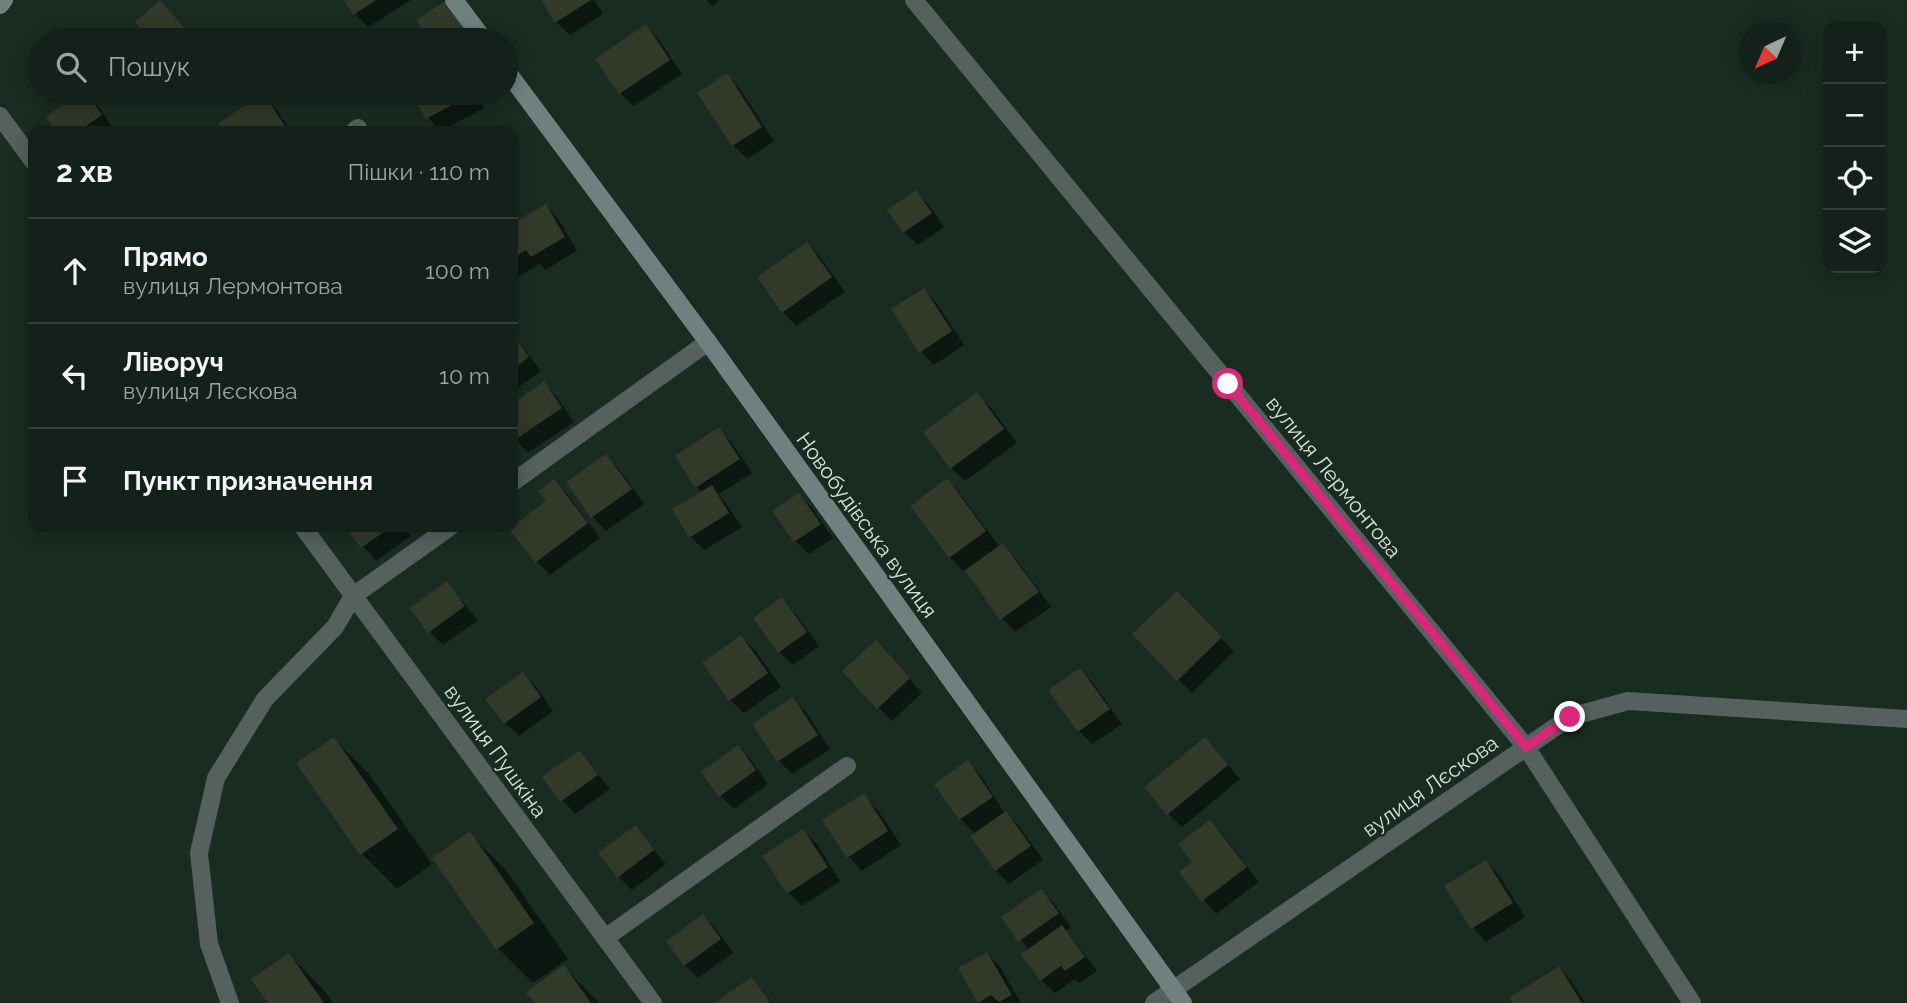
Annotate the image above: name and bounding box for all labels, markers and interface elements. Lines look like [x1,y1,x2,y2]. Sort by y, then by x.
north arrow [1739,21,1802,84]
map controls [1823,21,1886,273]
button: + [1823,21,1886,84]
search box [28,28,518,105]
icon: search [52,48,90,86]
text: Пошук [108,52,190,82]
button: − [1823,84,1886,147]
button: locate [1823,147,1886,210]
text: 2 хв [56,154,113,189]
text: Пішки · 110 m [348,158,490,185]
button: layers [1823,210,1886,273]
text: Прямо [123,242,208,272]
icon: ahead [56,252,94,290]
text: 100 m [425,257,490,284]
text: вулиця Лермонтова [123,272,343,299]
text: Ліворуч [123,347,224,377]
icon: left [56,357,94,395]
text: 10 m [439,362,490,389]
route start [1212,368,1243,399]
text: вулиця Лєскова [123,377,298,404]
street label: вулиця Лермонтова [1261,391,1407,563]
street label: Новобудівська вулиця [791,428,943,622]
icon: arrive [56,462,94,500]
text: Пункт призначення [123,466,373,496]
street label: вулиця Пушкіна [440,680,552,822]
route end [1554,701,1585,732]
street label: вулиця Лєскова [1358,730,1502,842]

